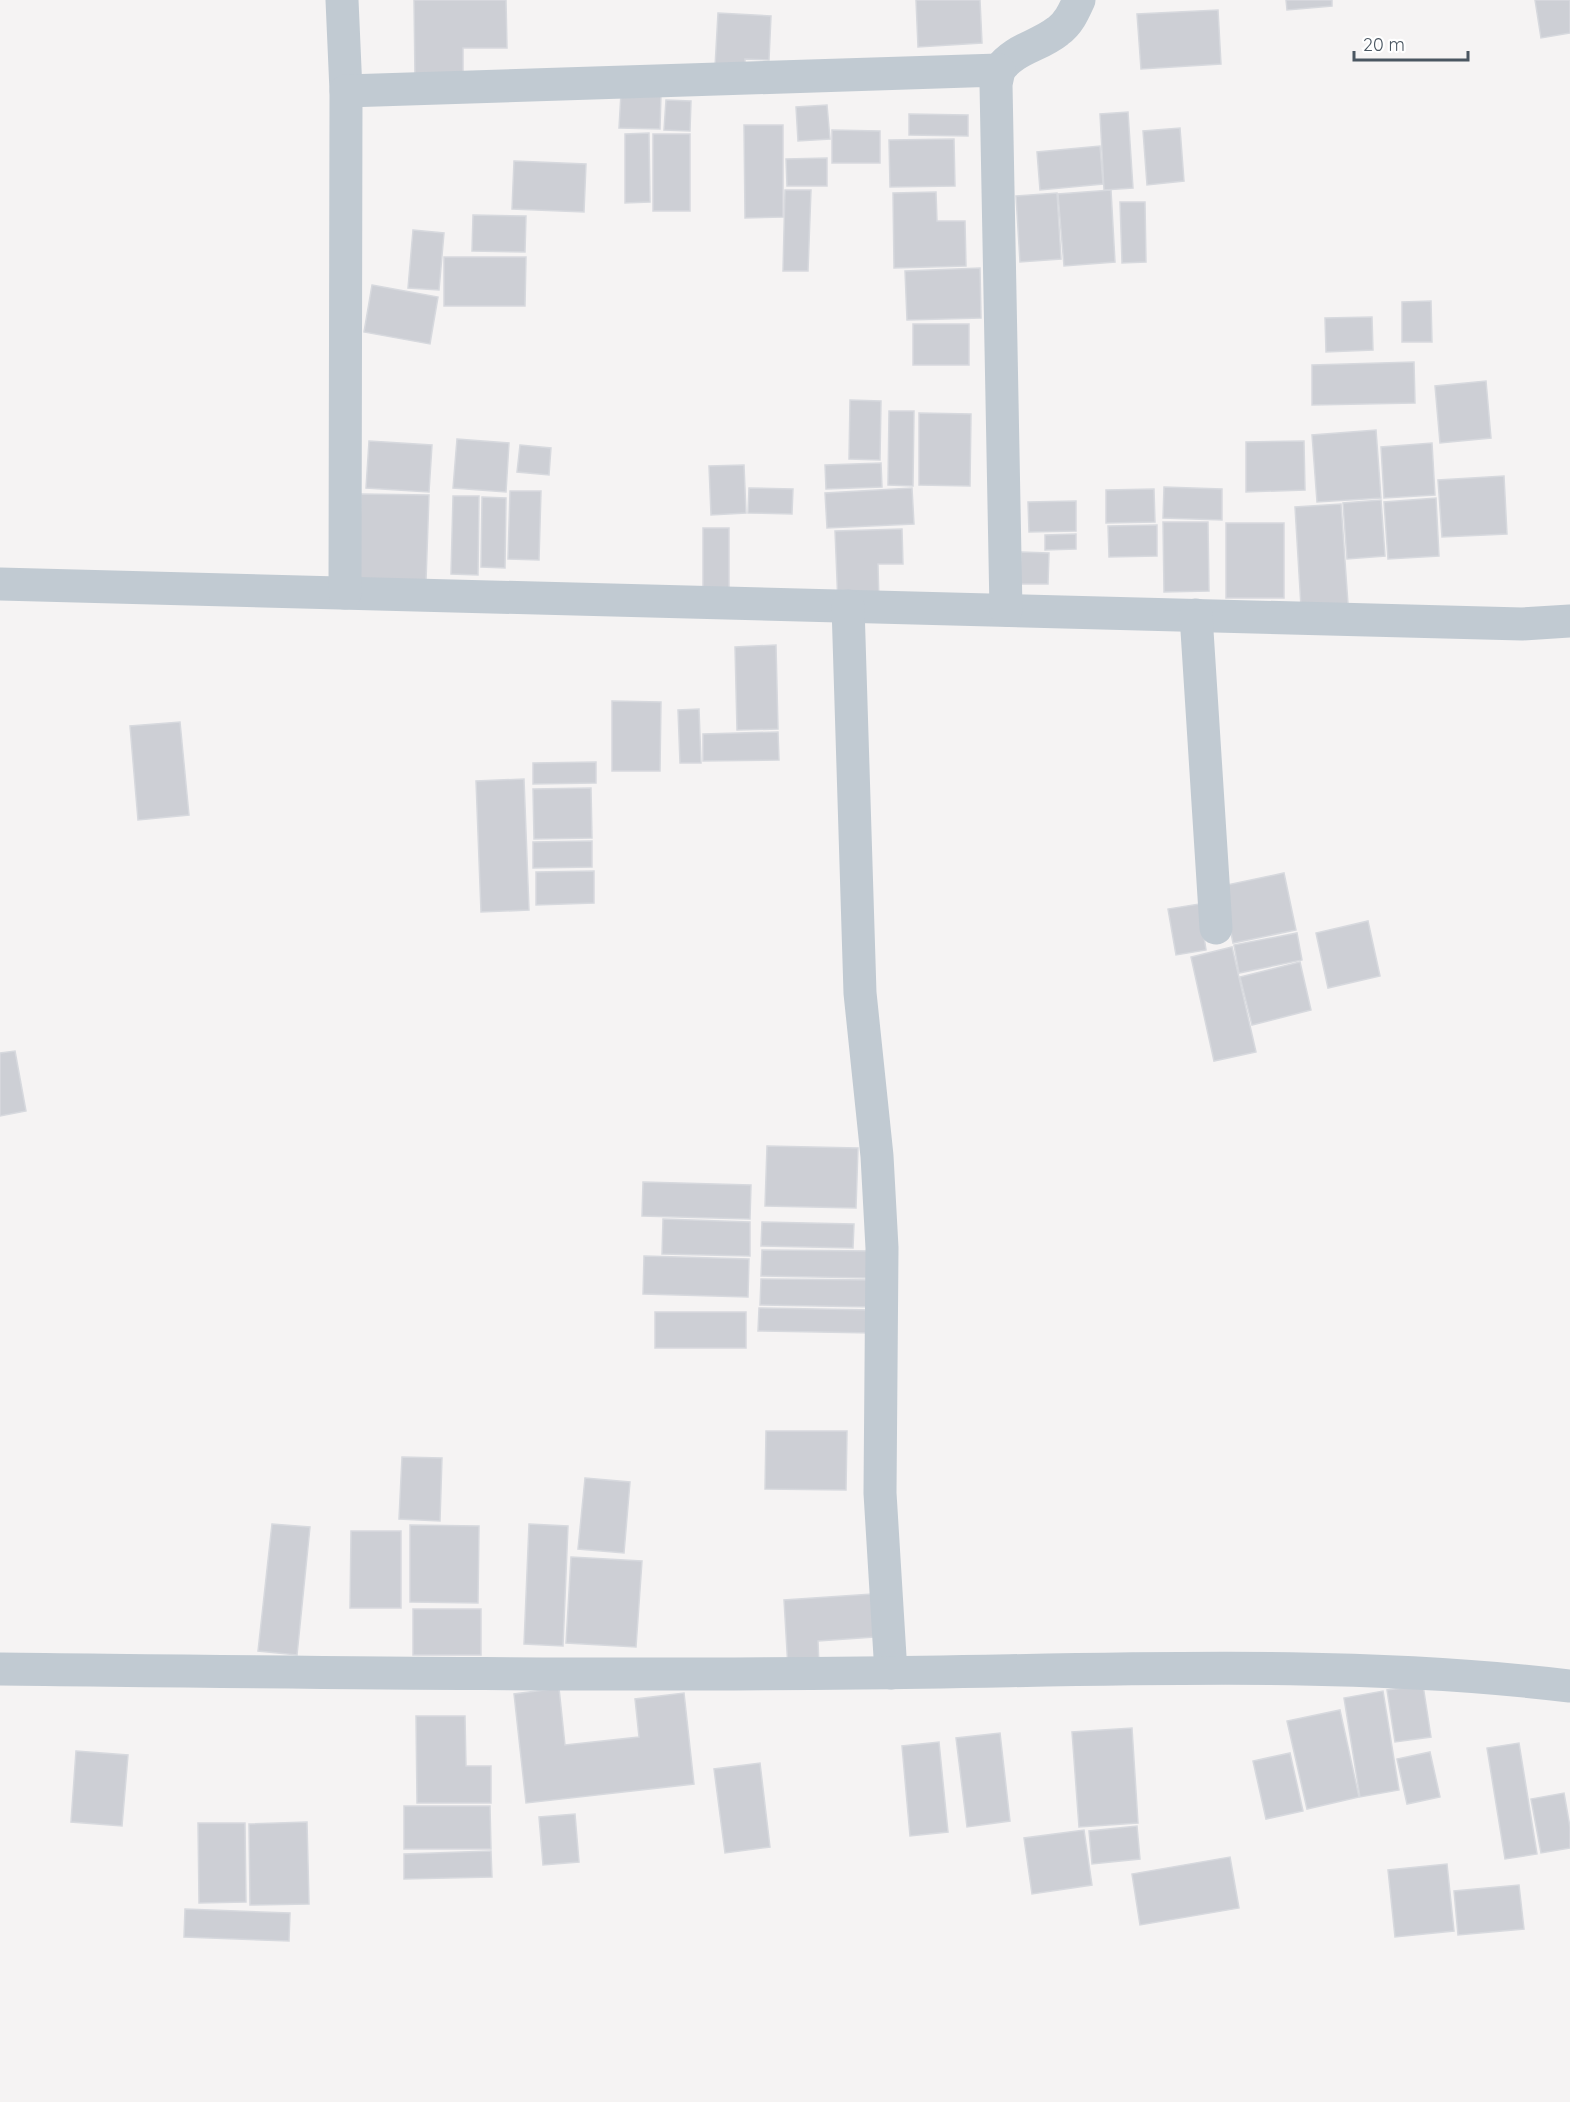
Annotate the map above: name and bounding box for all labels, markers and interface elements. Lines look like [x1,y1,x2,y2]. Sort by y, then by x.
scale bar [1354,24,1468,62]
text: 20 m [1363,33,1405,56]

